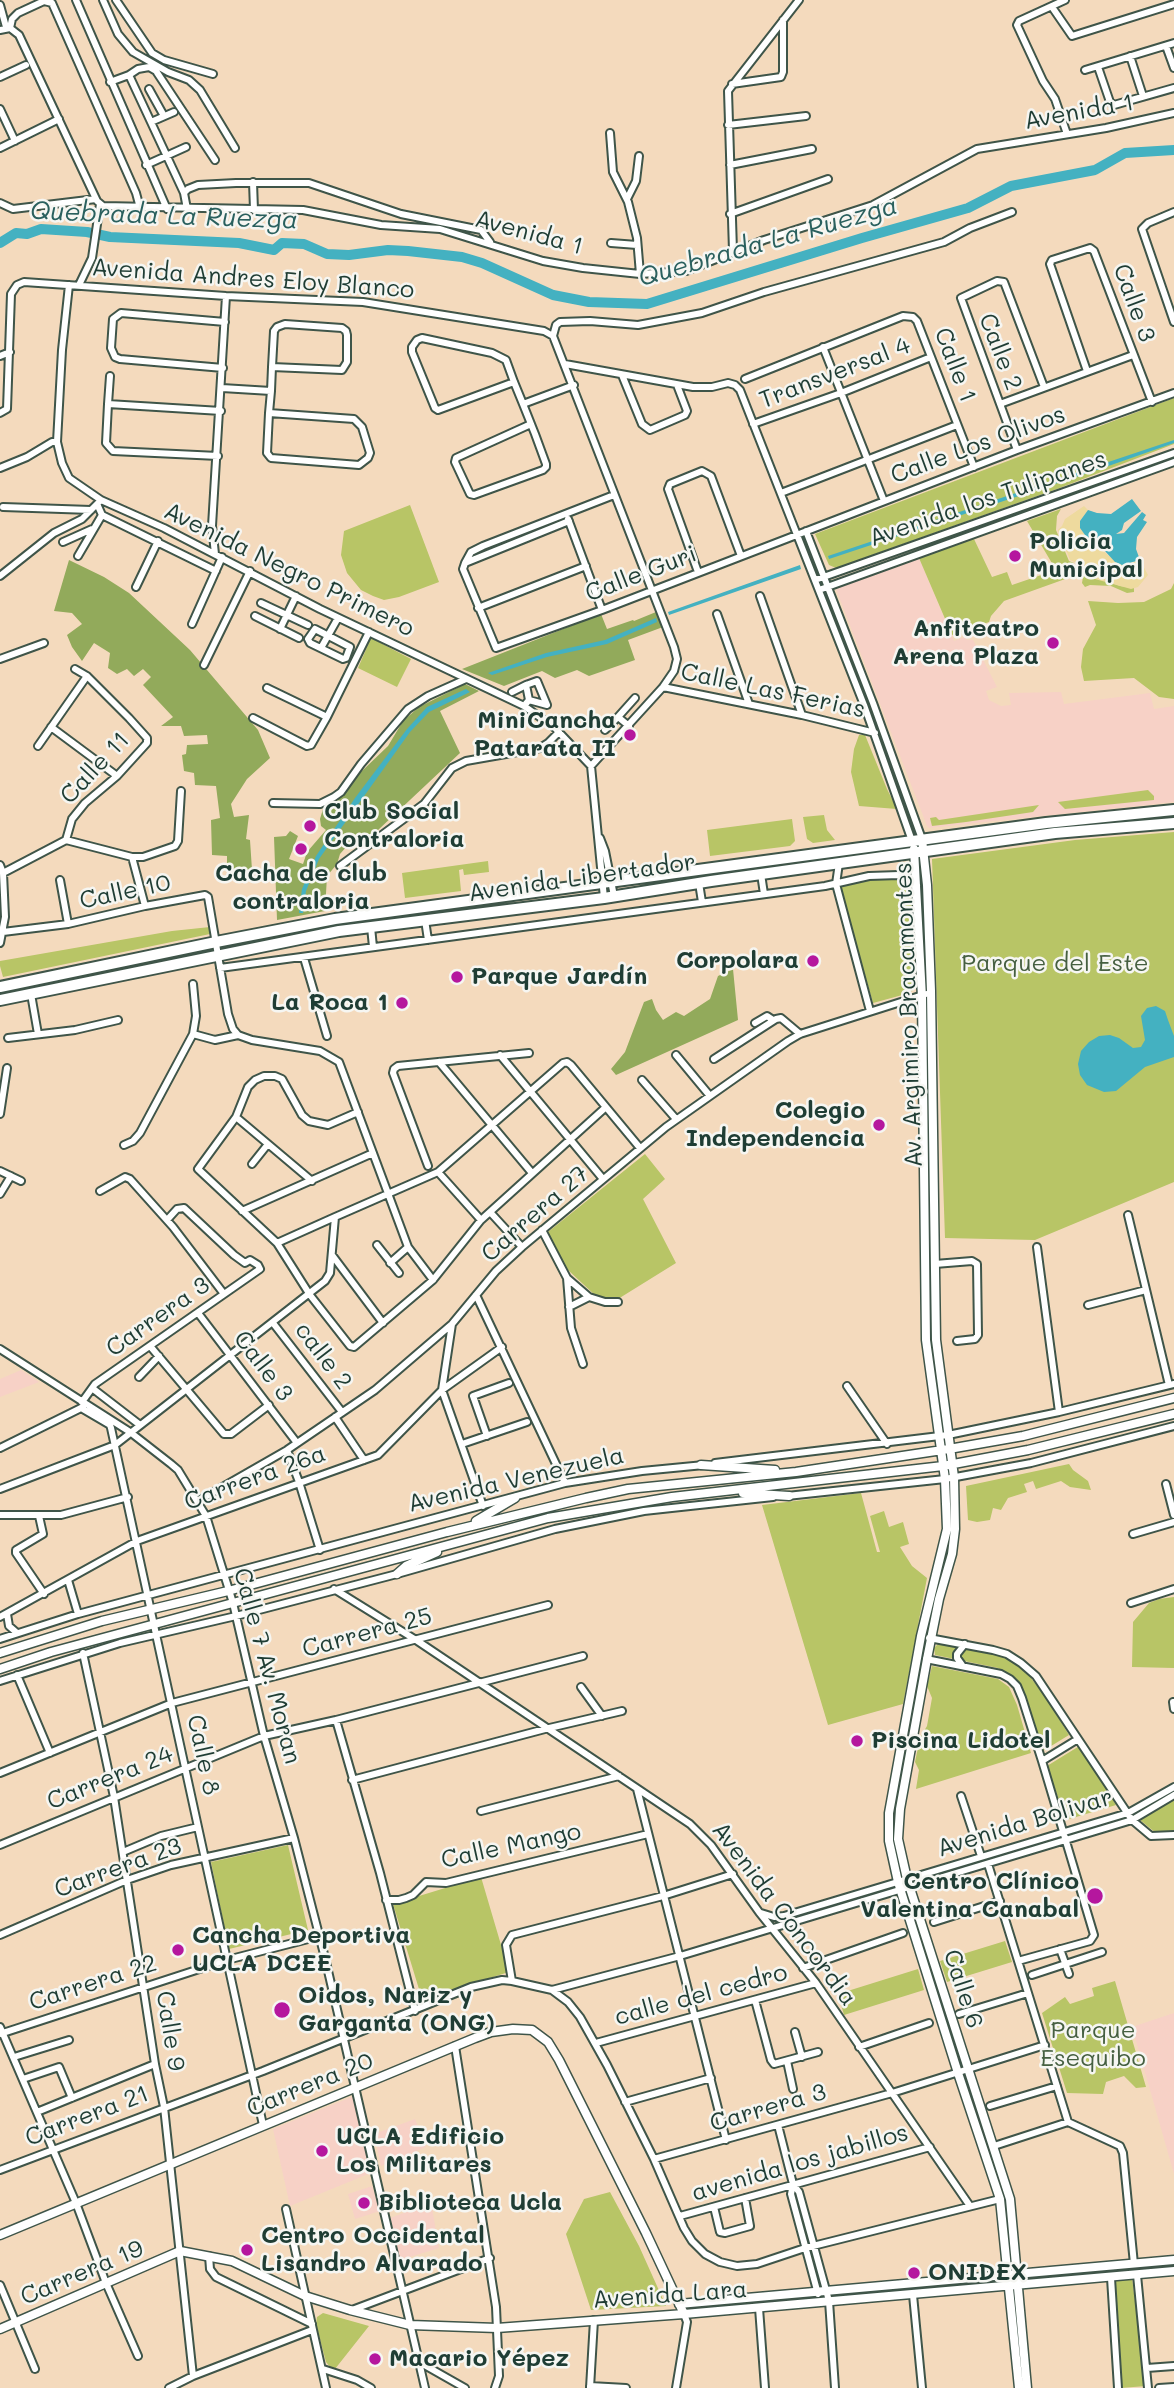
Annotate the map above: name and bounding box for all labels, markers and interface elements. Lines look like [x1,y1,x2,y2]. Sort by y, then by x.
street label: Avenida 1 [1022,88,1136,136]
water label: Quebrada La Ruezga [635,190,901,294]
water label: Quebrada La Ruezga [29,196,299,236]
street label: Avenida 1 [472,205,586,261]
street label: Avenida Andres Eloy Blanco [91,253,415,305]
street label: Calle 3 [1107,260,1161,346]
street label: Calle 2 [972,309,1028,395]
street label: Calle 1 [928,324,982,406]
street label: Transversal 4 [755,331,915,415]
street label: Calle Los Olivos [887,400,1069,490]
street label: Avenida los Tulipanes [865,445,1111,553]
street label: Avenida Negro Primero [159,497,419,643]
place label: Policia Municipal [1029,528,1143,584]
street label: Calle Guri [581,540,701,608]
marker: Policia Municipal [1007,548,1023,564]
place label: Anfiteatro Arena Plaza [892,615,1039,671]
marker: Anfiteatro Arena Plaza [1045,635,1061,651]
street label: Calle Las Ferias [678,657,868,725]
place label: MiniCancha Patarata II [474,707,616,763]
street label: Calle 11 [54,726,136,810]
marker: MiniCancha Patarata II [622,727,638,743]
place label: Club Social Contraloria [324,798,464,854]
marker: Club Social Contraloria [302,818,318,834]
marker: Cacha de club contraloria [293,841,309,857]
street label: Avenida Libertador [466,848,698,908]
place label: Cacha de club contraloria [215,860,387,916]
street label: Av. Argimiro Bracamontes [889,862,929,1168]
street label: Calle 10 [77,868,173,916]
place label: Corpolara [676,947,799,975]
park label: Parque del Este [961,950,1149,978]
marker: Corpolara [805,953,821,969]
place label: Parque Jardín [471,963,647,991]
marker: Parque Jardín [449,969,465,985]
place label: La Roca 1 [271,989,388,1017]
marker: La Roca 1 [394,995,410,1011]
place label: Colegio Independencia [686,1097,865,1153]
marker: Colegio Independencia [871,1117,887,1133]
street label: Carrera 27 [476,1160,594,1268]
street label: Carrera 3 [101,1271,215,1363]
street label: calle 2 [288,1317,358,1395]
street label: Calle 3 [227,1325,299,1407]
street label: Carrera 26a [180,1439,330,1517]
street label: Avenida Venezuela [405,1441,627,1519]
street label: Calle 7 Av. Moran [227,1565,307,1767]
street label: Carrera 25 [299,1602,435,1664]
street label: Calle 8 [180,1712,226,1798]
place label: Piscina Lidotel [871,1727,1050,1755]
marker: Piscina Lidotel [849,1733,865,1749]
street label: Carrera 24 [43,1740,177,1816]
street label: Avenida Bolivar [934,1783,1116,1863]
street label: Avenida Concordia [705,1816,863,2012]
street label: Calle Mango [438,1817,584,1875]
street label: Carrera 23 [51,1832,185,1904]
place label: Centro Clínico Valentina Canabal [860,1868,1079,1924]
marker: Centro Clínico Valentina Canabal [1085,1886,1105,1906]
place label: Cancha Deportiva UCLA DCEE [192,1922,410,1978]
marker: Cancha Deportiva UCLA DCEE [170,1942,186,1958]
street label: Calle 6 [937,1946,989,2032]
street label: Carrera 22 [26,1949,160,2017]
street label: calle del cedro [611,1958,791,2032]
place label: Oidos, Nariz y Garganta (ONG) [298,1982,495,2038]
street label: Calle 9 [149,1989,191,2073]
marker: Oidos, Nariz y Garganta (ONG) [272,2000,292,2020]
park label: Parque Esequibo [1040,2017,1146,2073]
street label: Carrera 20 [243,2047,377,2123]
street label: Carrera 3 [706,2078,830,2138]
street label: Carrera 21 [21,2079,153,2153]
street label: avenida los jabillos [688,2118,912,2208]
place label: UCLA Edificio Los Militares [336,2123,504,2179]
marker: UCLA Edificio Los Militares [314,2143,330,2159]
place label: Biblioteca Ucla [378,2189,562,2217]
marker: Biblioteca Ucla [356,2195,372,2211]
place label: Centro Occidental Lisandro Alvarado [261,2222,485,2278]
street label: Carrera 19 [16,2234,148,2312]
marker: Centro Occidental Lisandro Alvarado [239,2242,255,2258]
place label: ONIDEX [928,2259,1027,2287]
marker: ONIDEX [906,2265,922,2281]
street label: Avenida Lara [592,2275,748,2315]
place label: Macario Yépez [389,2345,569,2373]
marker: Macario Yépez [367,2351,383,2367]

